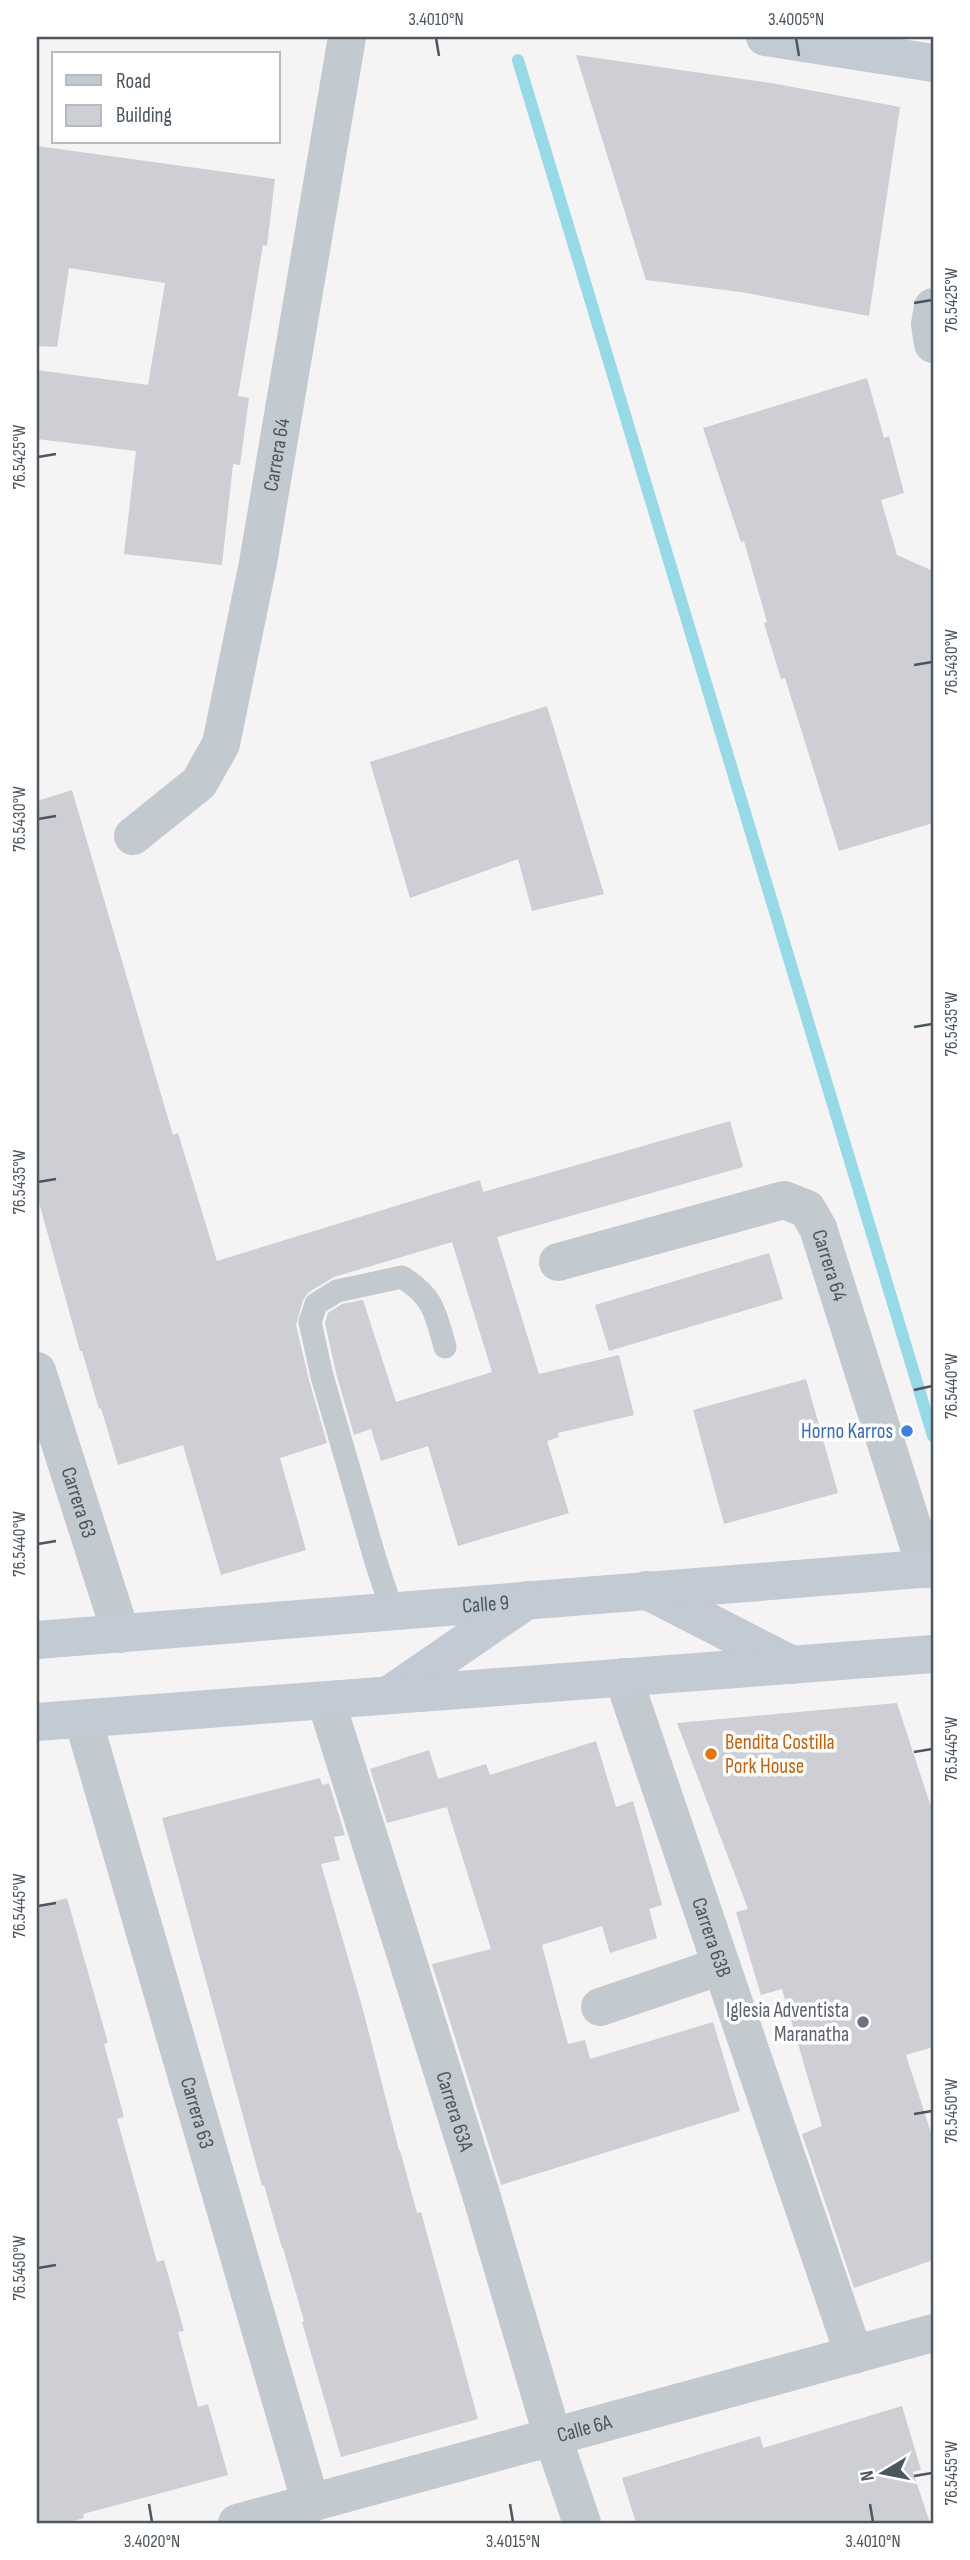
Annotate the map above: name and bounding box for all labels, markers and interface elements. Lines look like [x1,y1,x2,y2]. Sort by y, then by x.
text: 3.4010°N [408,9,464,30]
text: 3.4005°N [768,9,824,30]
legend [52,52,280,144]
text: Road [116,69,151,94]
text: Building [116,103,172,128]
text: 76.5425°W [941,267,962,332]
street label: Carrera 64 [258,416,295,493]
text: 76.5425°W [9,424,30,489]
text: 76.5430°W [941,629,962,695]
text: 76.5430°W [9,786,30,852]
text: 76.5435°W [941,991,962,1056]
text: 76.5435°W [9,1149,30,1214]
street label: Carrera 64 [807,1226,853,1304]
text: 76.5440°W [941,1353,962,1419]
place label: Horno Karros [801,1419,893,1444]
marker: Horno Karros [899,1423,915,1439]
street label: Carrera 63 [56,1464,102,1541]
text: 76.5440°W [9,1511,30,1577]
street label: Calle 9 [461,1590,510,1618]
text: 76.5445°W [941,1716,962,1781]
place label: Bendita Costilla Pork House [725,1730,835,1779]
marker: Bendita Costilla Pork House [703,1746,719,1762]
text: 76.5445°W [9,1873,30,1938]
street label: Carrera 63B [687,1894,737,1980]
place label: Iglesia Adventista Maranatha [726,1998,849,2047]
marker: Iglesia Adventista Maranatha [855,2014,871,2030]
street label: Carrera 63A [431,2068,479,2155]
street label: Carrera 63 [175,2074,220,2151]
text: 76.5450°W [941,2078,962,2144]
text: 76.5450°W [9,2235,30,2301]
street label: Calle 6A [554,2409,615,2448]
north arrow [848,2438,918,2508]
text: 76.5455°W [941,2441,962,2505]
text: N [856,2469,880,2483]
text: 3.4020°N [124,2531,180,2552]
text: 3.4015°N [486,2531,540,2552]
text: 3.4010°N [845,2531,901,2552]

